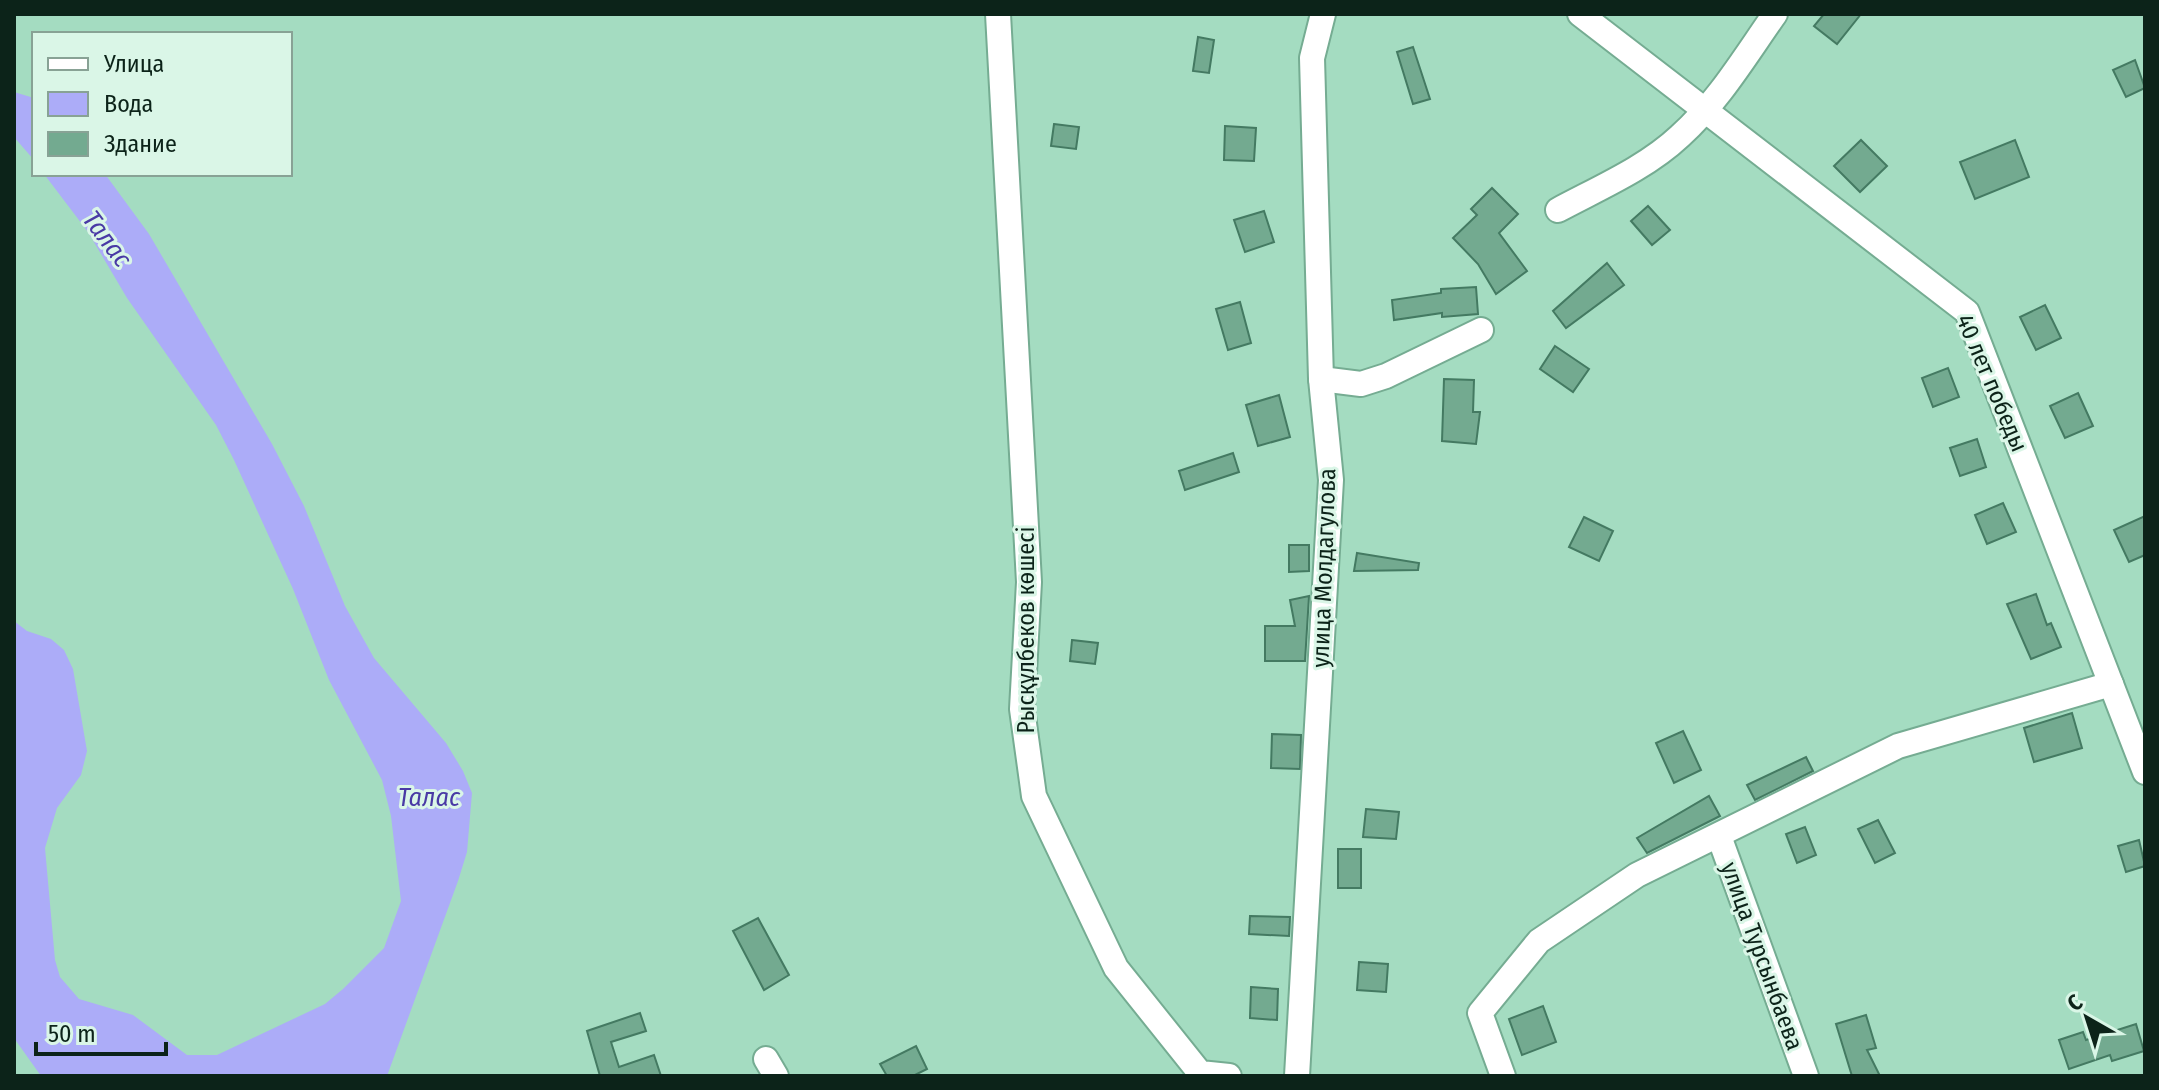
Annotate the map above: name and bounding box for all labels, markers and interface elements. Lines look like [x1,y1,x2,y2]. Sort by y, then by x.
legend [32,32,292,176]
text: Улица [103,50,164,78]
text: Вода [104,90,153,118]
text: Здание [104,130,177,158]
water label: Талас [76,205,139,274]
street label: 40 лет победы [1951,310,2033,456]
street label: улица Молдагулова [1307,468,1341,668]
street label: Рысқұлбеков көшесі [1012,526,1040,734]
water label: Талас [398,782,461,813]
street label: улица Турсынбаева [1715,858,1809,1054]
north arrow [2047,978,2127,1058]
text: С [2062,988,2088,1017]
scale bar [36,1006,166,1056]
text: 50 m [48,1020,96,1048]

